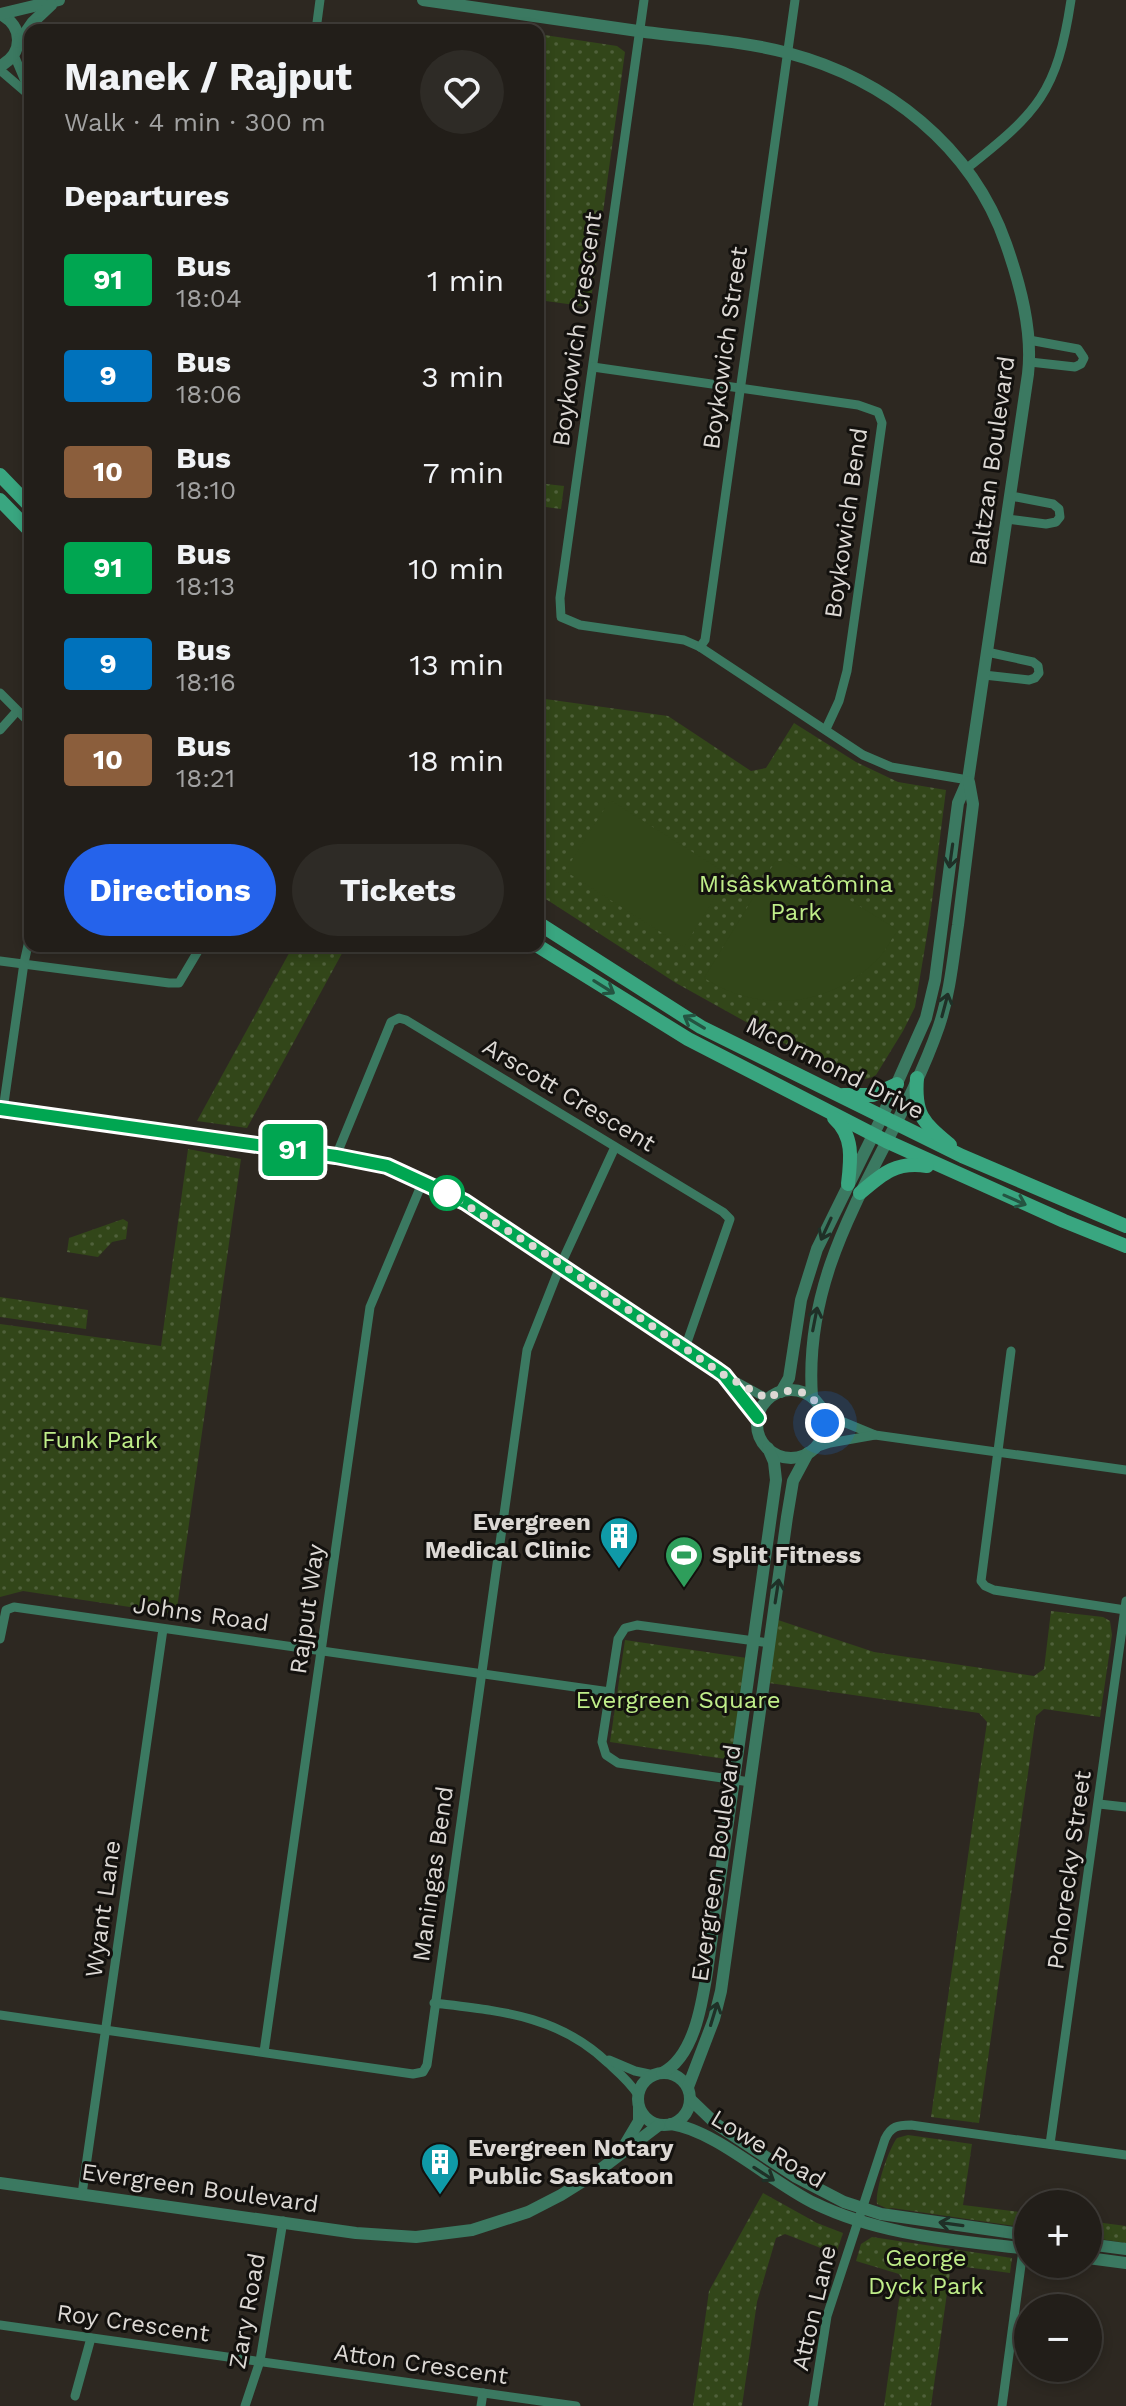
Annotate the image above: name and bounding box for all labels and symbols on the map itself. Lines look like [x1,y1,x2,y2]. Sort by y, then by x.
street label: Boykowich Crescent [547,210,607,448]
street label: Boykowich Street [697,245,753,451]
street label: Baltzan Boulevard [963,354,1021,568]
street label: Boykowich Bend [819,426,873,620]
one-way arrow [943,843,958,868]
park label: Misâskwatômina Park [699,870,893,926]
one-way arrow [592,980,615,996]
one-way arrow [938,993,953,1019]
street label: McOrmond Drive [741,1011,929,1125]
one-way arrow [683,1014,706,1030]
street label: Arscott Crescent [478,1032,660,1158]
line badge: 91 [257,1124,329,1176]
unlabelled marker [430,1176,464,1210]
one-way arrow [1002,1193,1026,1208]
one-way arrow [818,1217,833,1241]
one-way arrow [808,1307,823,1332]
your location [805,1403,845,1443]
park label: Funk Park [42,1426,158,1454]
place label: Evergreen Medical Clinic [425,1508,591,1564]
building icon: Evergreen Medical Clinic [598,1515,640,1570]
sports icon: Split Fitness [663,1534,705,1589]
place label: Split Fitness [712,1541,861,1569]
street label: Rajput Way [284,1542,330,1676]
one-way arrow [770,1579,785,1604]
street label: Johns Road [131,1591,271,1637]
park label: Evergreen Square [575,1686,781,1714]
street label: Evergreen Boulevard [686,1743,746,1983]
street label: Pohorecky Street [1041,1769,1097,1971]
street label: Maningas Bend [407,1785,459,1963]
street label: Wyant Lane [80,1839,126,1979]
one-way arrow [708,2002,723,2027]
street label: Lowe Road [706,2104,830,2194]
place label: Evergreen Notary Public Saskatoon [468,2134,674,2190]
building icon: Evergreen Notary Public Saskatoon [419,2141,461,2196]
street label: Evergreen Boulevard [80,2158,320,2218]
one-way arrow [752,2165,774,2182]
one-way arrow [939,2216,964,2231]
street label: Atton Lane [786,2243,842,2373]
park label: George Dyck Park [868,2244,984,2300]
street label: Zary Road [223,2251,271,2371]
street label: Roy Crescent [55,2298,211,2348]
street label: Atton Crescent [332,2338,510,2390]

